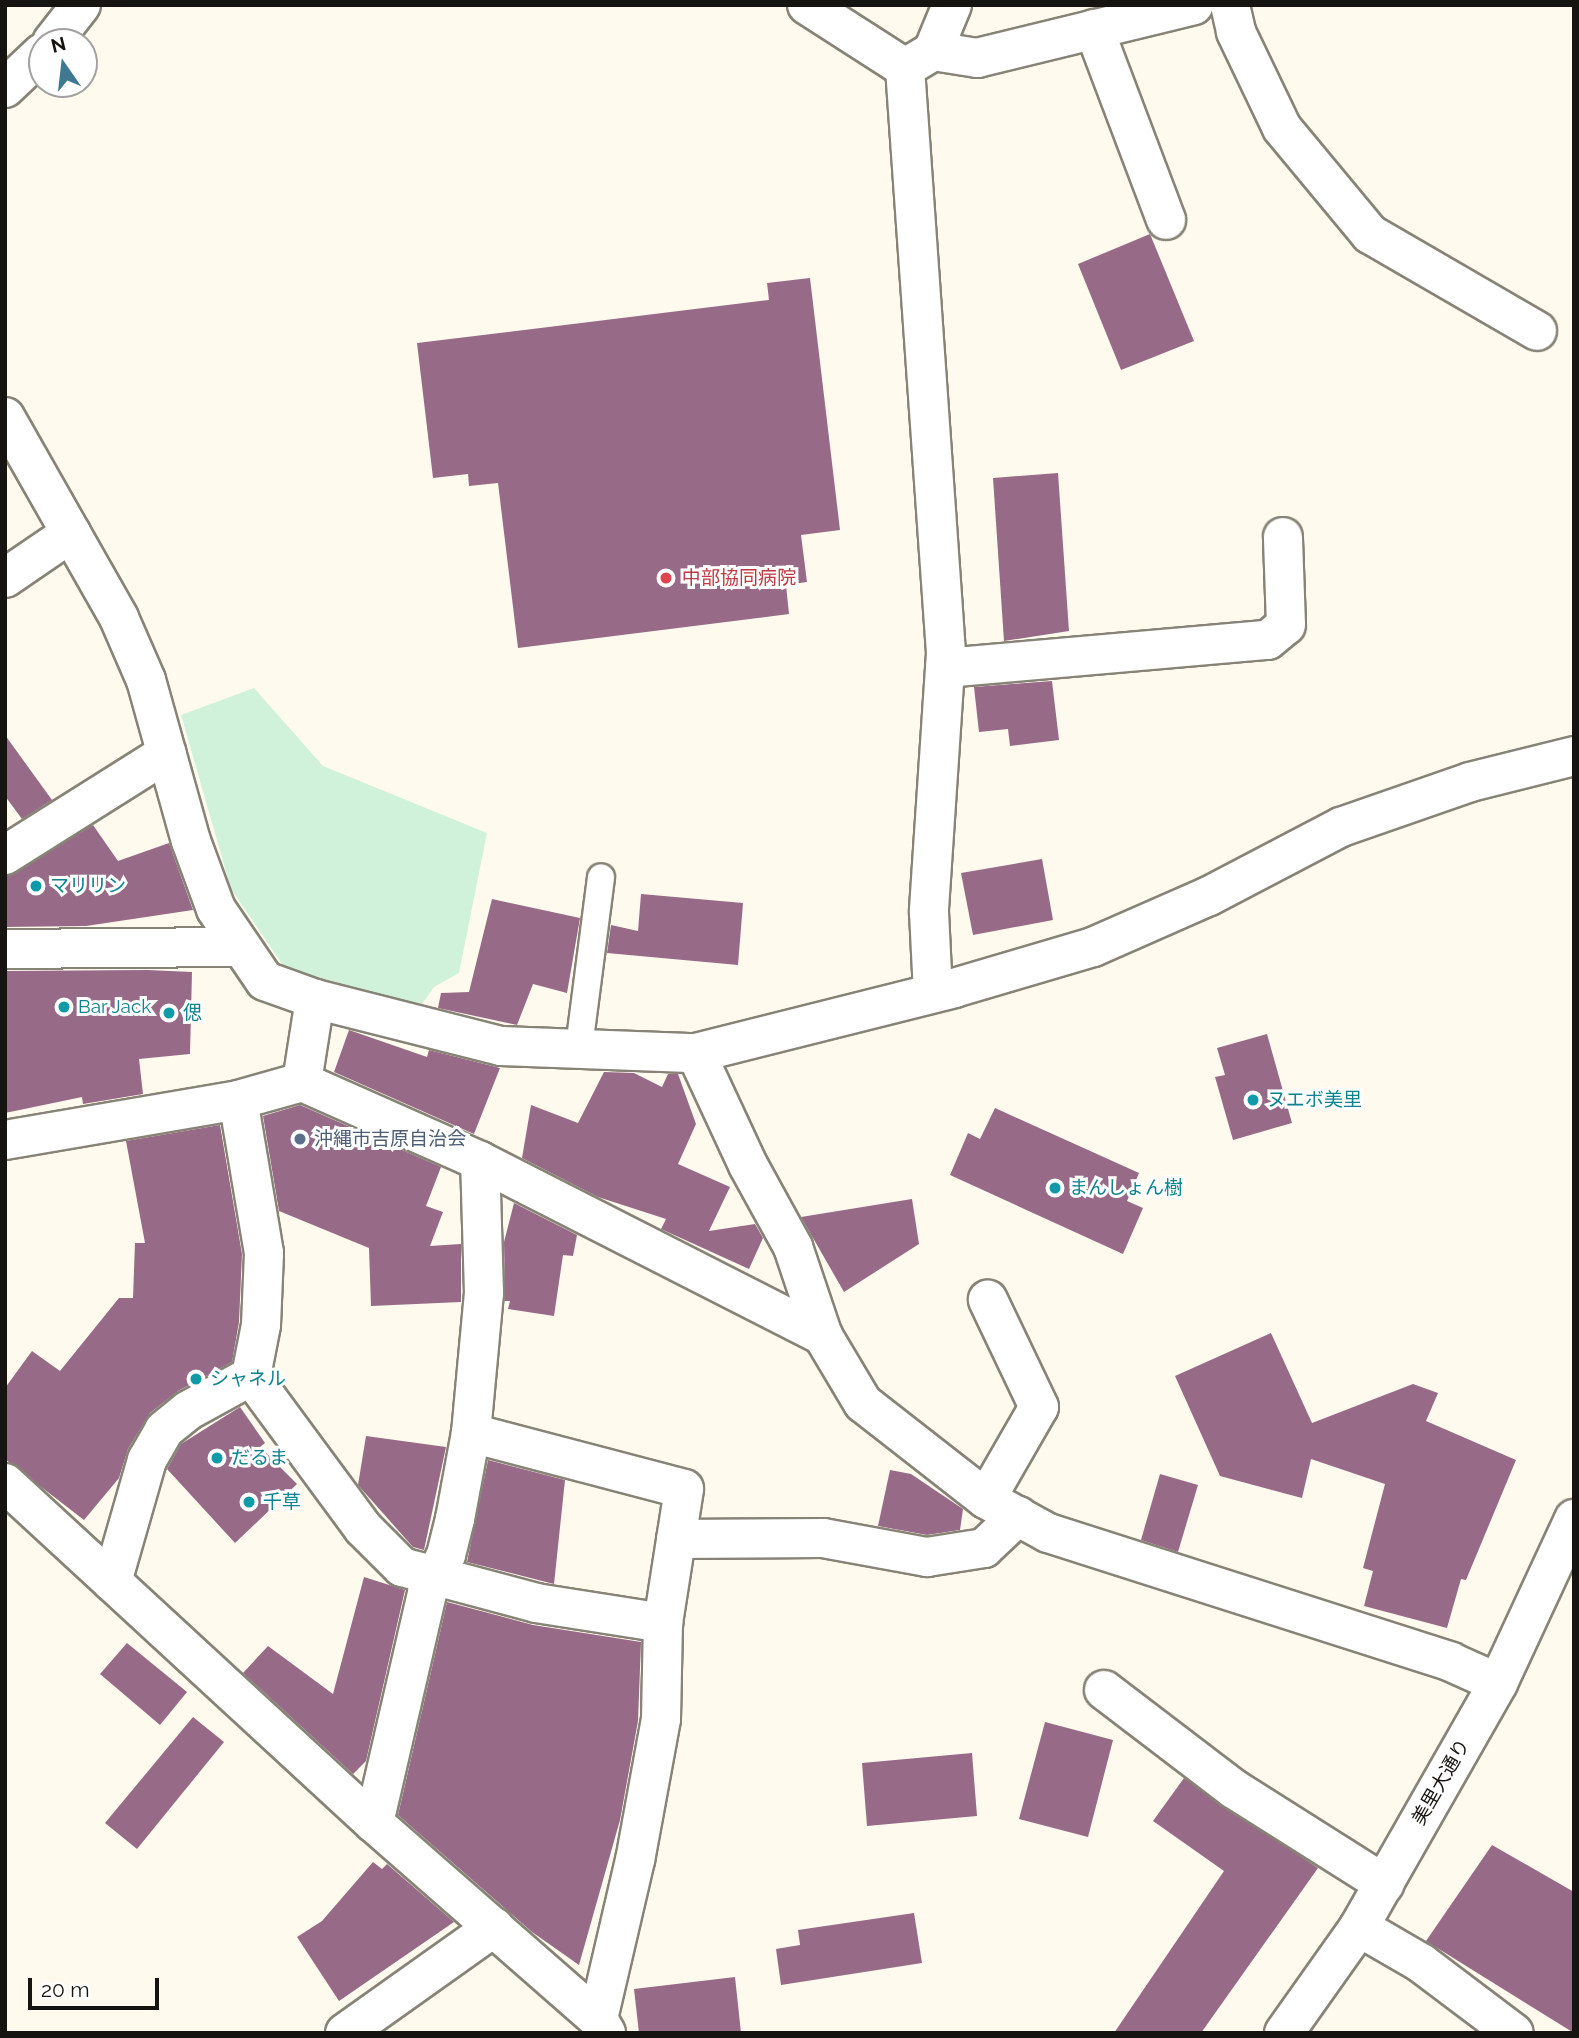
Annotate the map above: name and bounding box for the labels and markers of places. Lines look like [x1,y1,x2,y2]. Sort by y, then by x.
place label: 中部協同病院 [682,567,796,589]
marker: 中部協同病院 [656,568,676,588]
place label: マリリン [50,875,126,897]
marker: マリリン [28,878,44,894]
place label: Bar Jack [78,996,152,1018]
marker: Bar Jack [56,999,72,1015]
place label: 偲 [183,1002,202,1024]
marker: 偲 [161,1005,177,1021]
place label: ヌエボ美里 [1267,1089,1362,1111]
marker: ヌエボ美里 [1245,1092,1261,1108]
place label: 沖縄市吉原自治会 [314,1128,466,1150]
marker: 沖縄市吉原自治会 [292,1131,308,1147]
place label: まんしょん樹 [1069,1177,1183,1199]
marker: まんしょん樹 [1047,1180,1063,1196]
place label: シャネル [210,1368,286,1390]
marker: シャネル [188,1371,204,1387]
place label: だるま [231,1447,288,1469]
marker: だるま [209,1450,225,1466]
place label: 千草 [263,1491,301,1513]
marker: 千草 [241,1494,257,1510]

